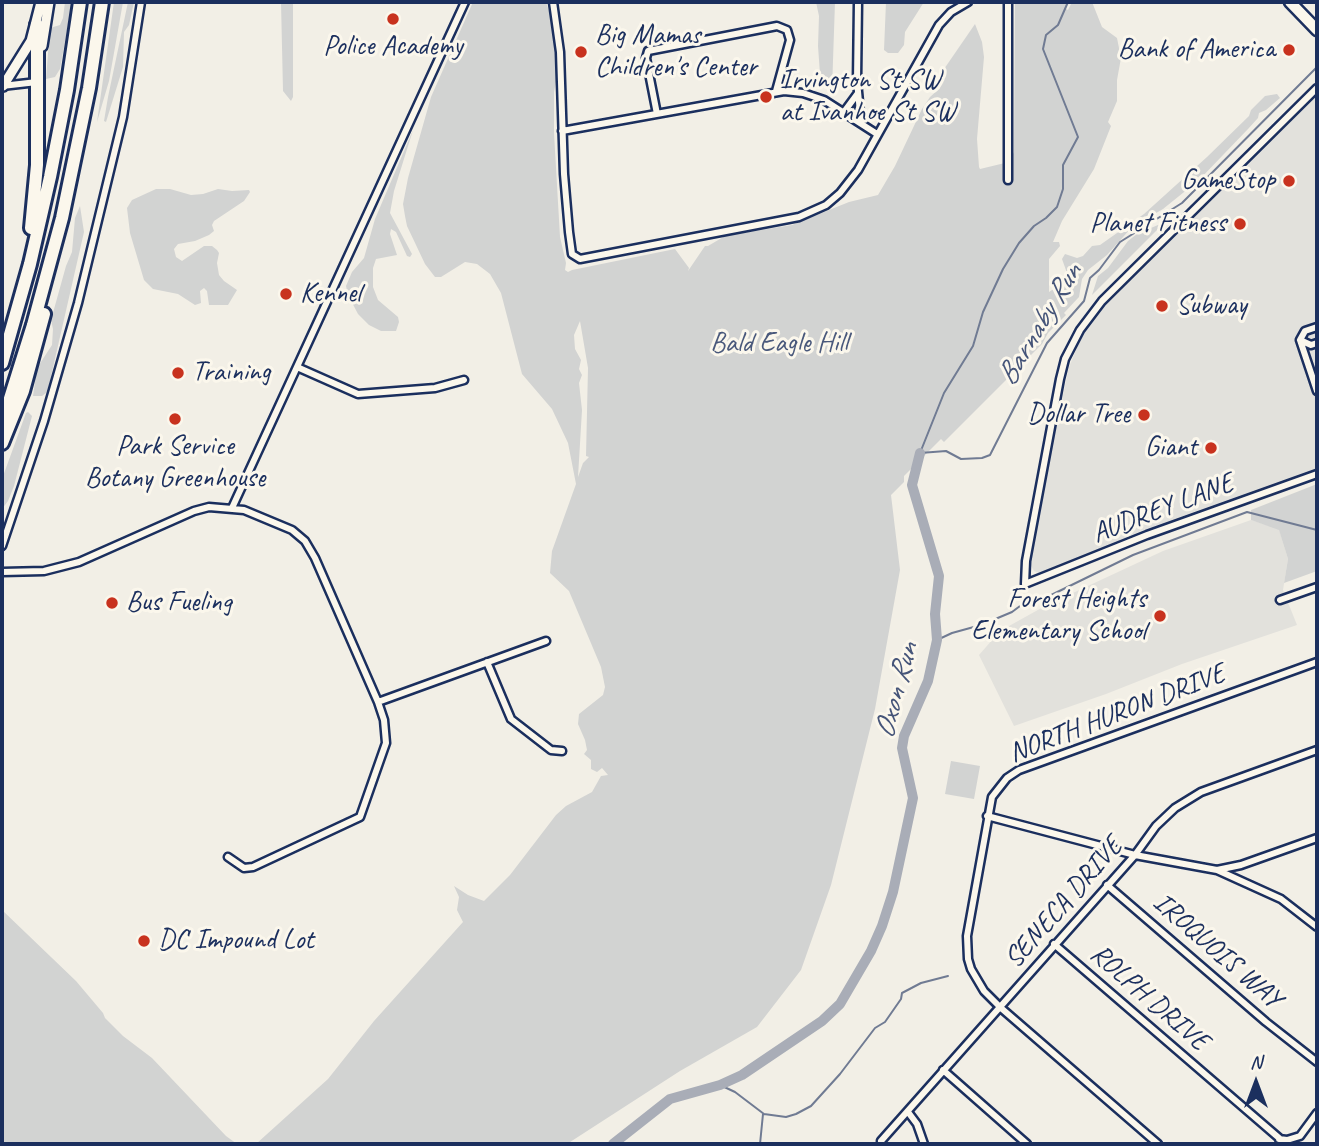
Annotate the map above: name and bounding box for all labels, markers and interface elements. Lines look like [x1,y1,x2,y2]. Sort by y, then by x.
marker: Police Academy [385,11,401,27]
place label: Big Mamas Children's Center [595,19,757,85]
place label: Police Academy [323,30,463,64]
place label: Bank of America [1118,33,1275,67]
marker: Bank of America [1281,42,1297,58]
marker: Big Mamas Children's Center [573,44,589,60]
place label: Irvington St SW at Ivanhoe St SW [780,64,956,130]
marker: Irvington St SW at Ivanhoe St SW [758,89,774,105]
place label: GameStop [1181,164,1275,198]
marker: GameStop [1281,173,1297,189]
place label: Planet Fitness [1090,207,1226,241]
marker: Planet Fitness [1232,216,1248,232]
water label: Barnaby Run [990,258,1090,392]
place label: Kennel [300,277,361,311]
marker: Kennel [278,286,294,302]
place label: Subway [1176,289,1247,323]
marker: Subway [1154,298,1170,314]
park label: Bald Eagle Hill [710,327,848,361]
place label: Training [192,356,270,390]
marker: Training [170,365,186,381]
place label: Dollar Tree [1027,398,1130,432]
marker: Dollar Tree [1136,407,1152,423]
marker: Park Service Botany Greenhouse [167,411,183,427]
place label: Park Service Botany Greenhouse [85,430,265,496]
place label: Giant [1145,431,1197,465]
marker: Giant [1203,440,1219,456]
street label: AUDREY LANE [1087,467,1239,551]
place label: Forest Heights Elementary School [971,583,1146,649]
place label: Bus Fueling [126,586,232,620]
marker: Bus Fueling [104,595,120,611]
marker: Forest Heights Elementary School [1152,608,1168,624]
water label: Oxon Run [867,639,927,743]
street label: NORTH HURON DRIVE [1004,657,1230,771]
street label: SENECA DRIVE [998,830,1130,976]
street label: IROQUOIS WAY [1146,886,1288,1016]
place label: DC Impound Lot [158,924,314,958]
marker: DC Impound Lot [136,933,152,949]
street label: ROLPH DRIVE [1083,937,1215,1059]
north arrow [1221,1048,1291,1118]
text: N [1250,1050,1262,1074]

